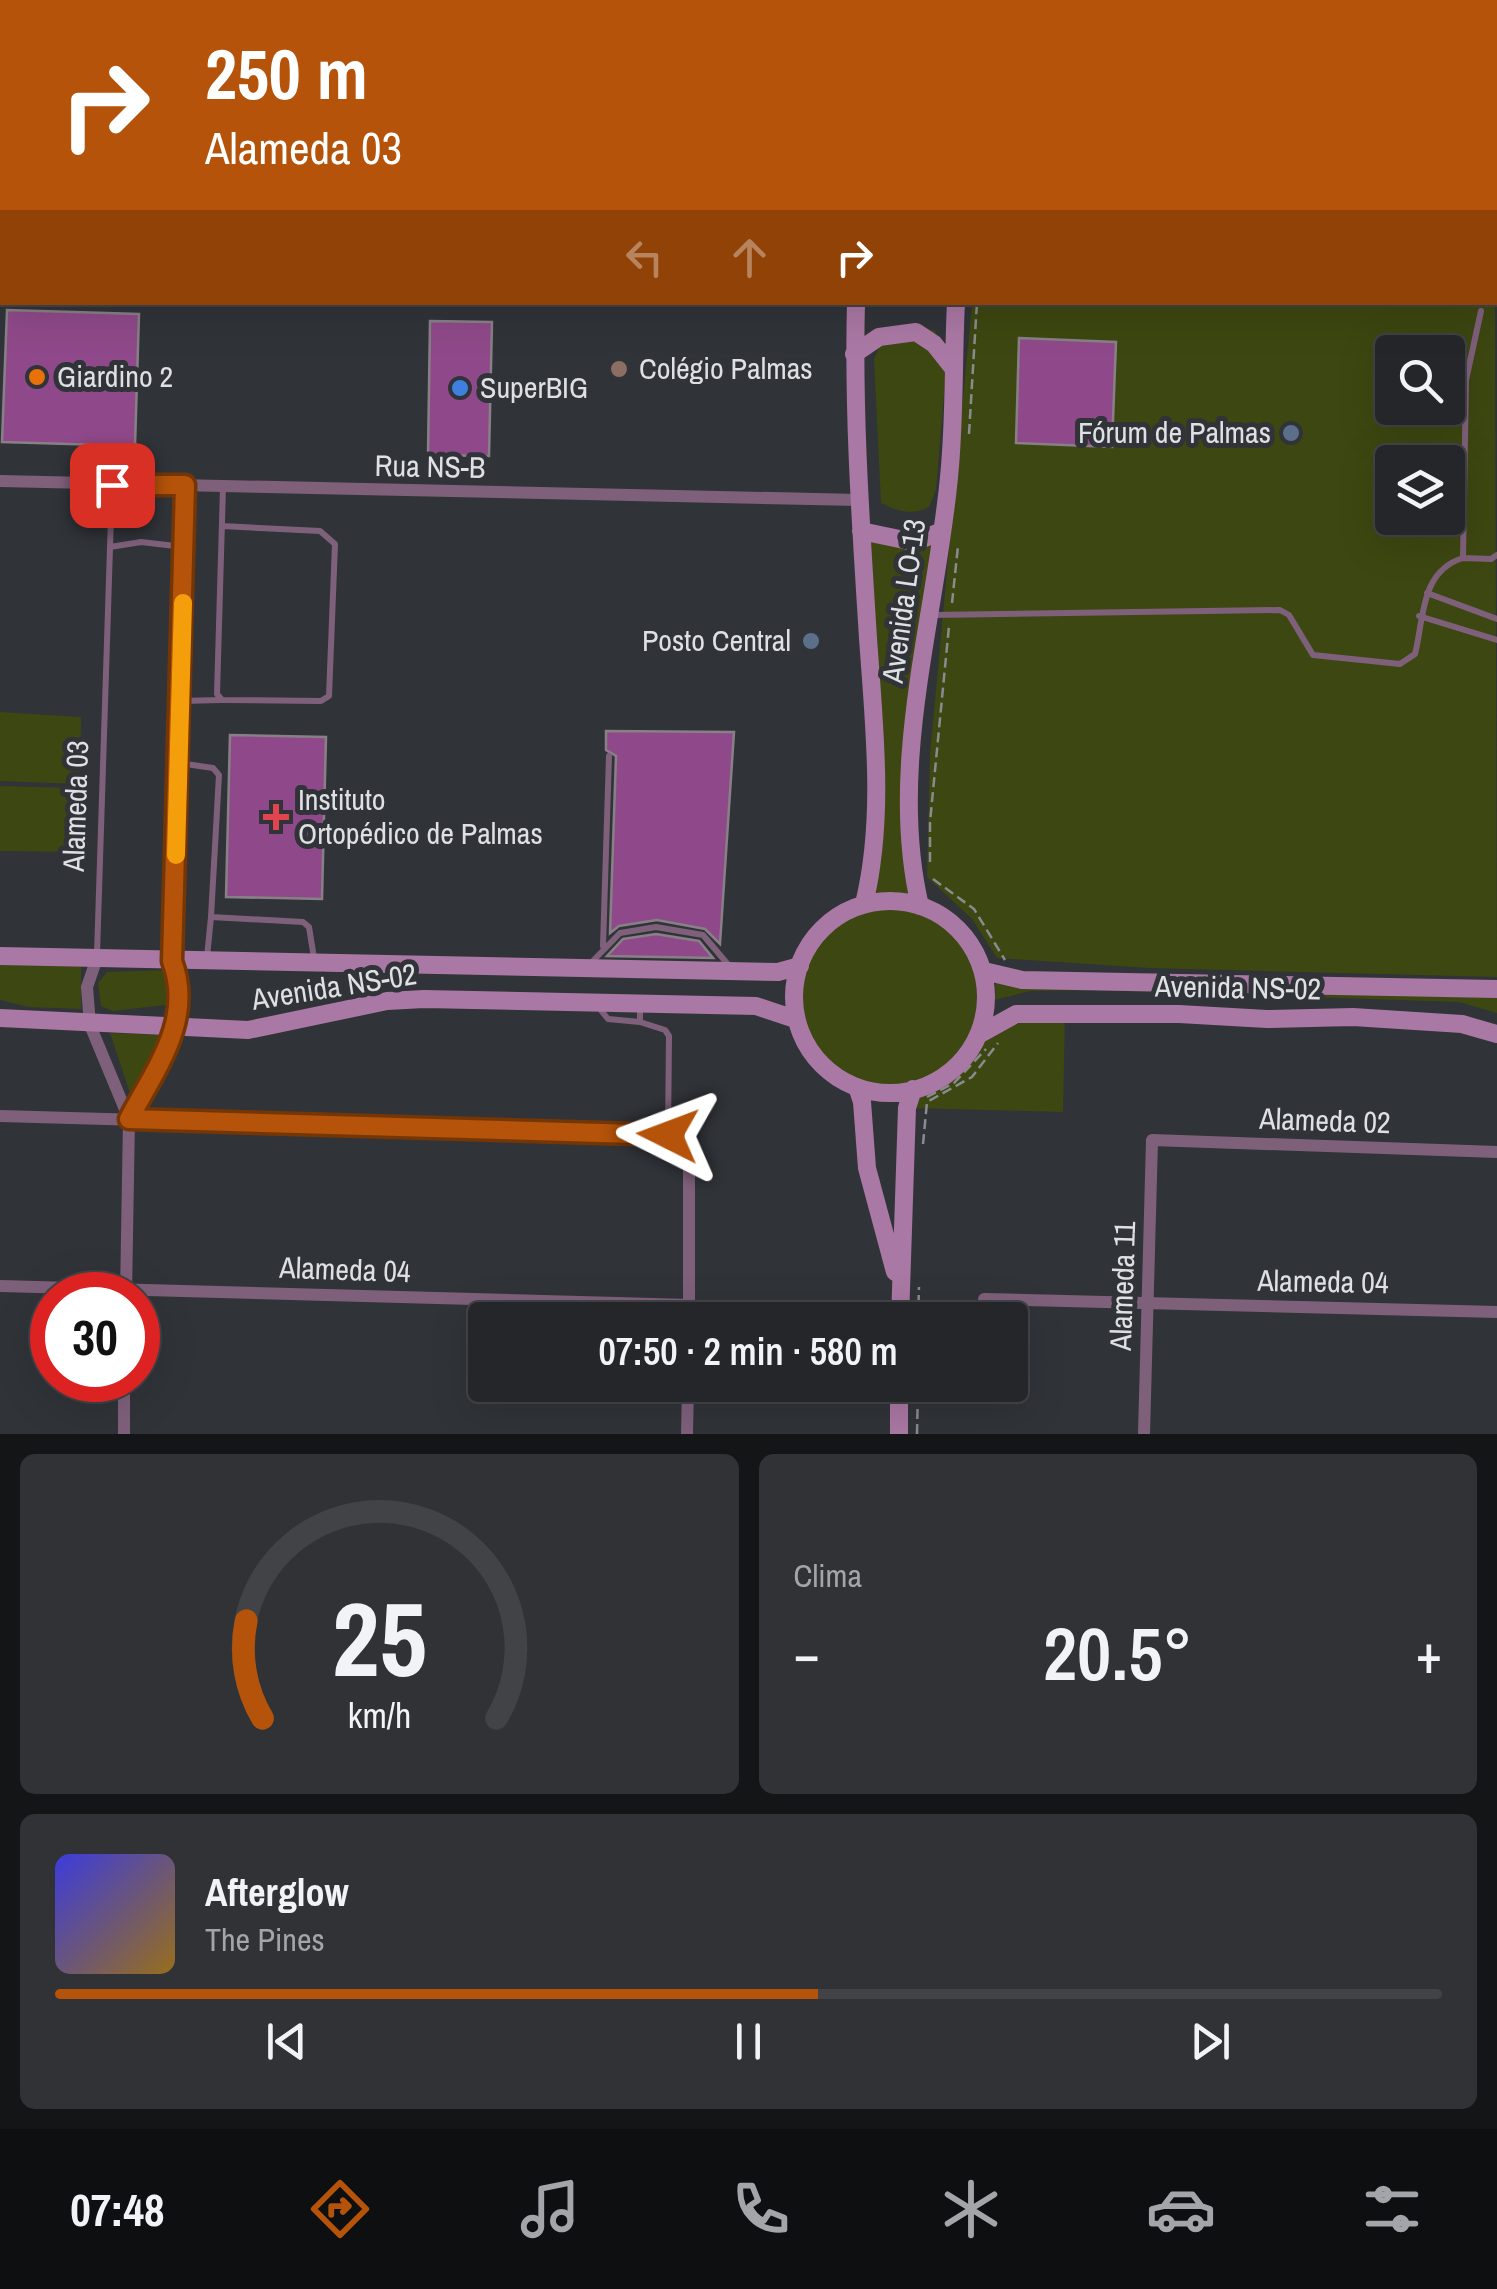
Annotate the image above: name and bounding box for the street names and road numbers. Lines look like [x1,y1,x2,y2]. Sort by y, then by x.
street label: Rua NS-B [374,445,486,487]
street label: Avenida LO-13 [872,516,934,686]
street label: Alameda 03 [53,740,97,873]
street label: Avenida NS-02 [248,953,419,1019]
street label: Avenida NS-02 [1153,966,1322,1008]
street label: Alameda 02 [1258,1098,1391,1142]
street label: Alameda 11 [1100,1220,1144,1352]
street label: Alameda 04 [278,1247,412,1291]
street label: Alameda 04 [1256,1260,1389,1302]

